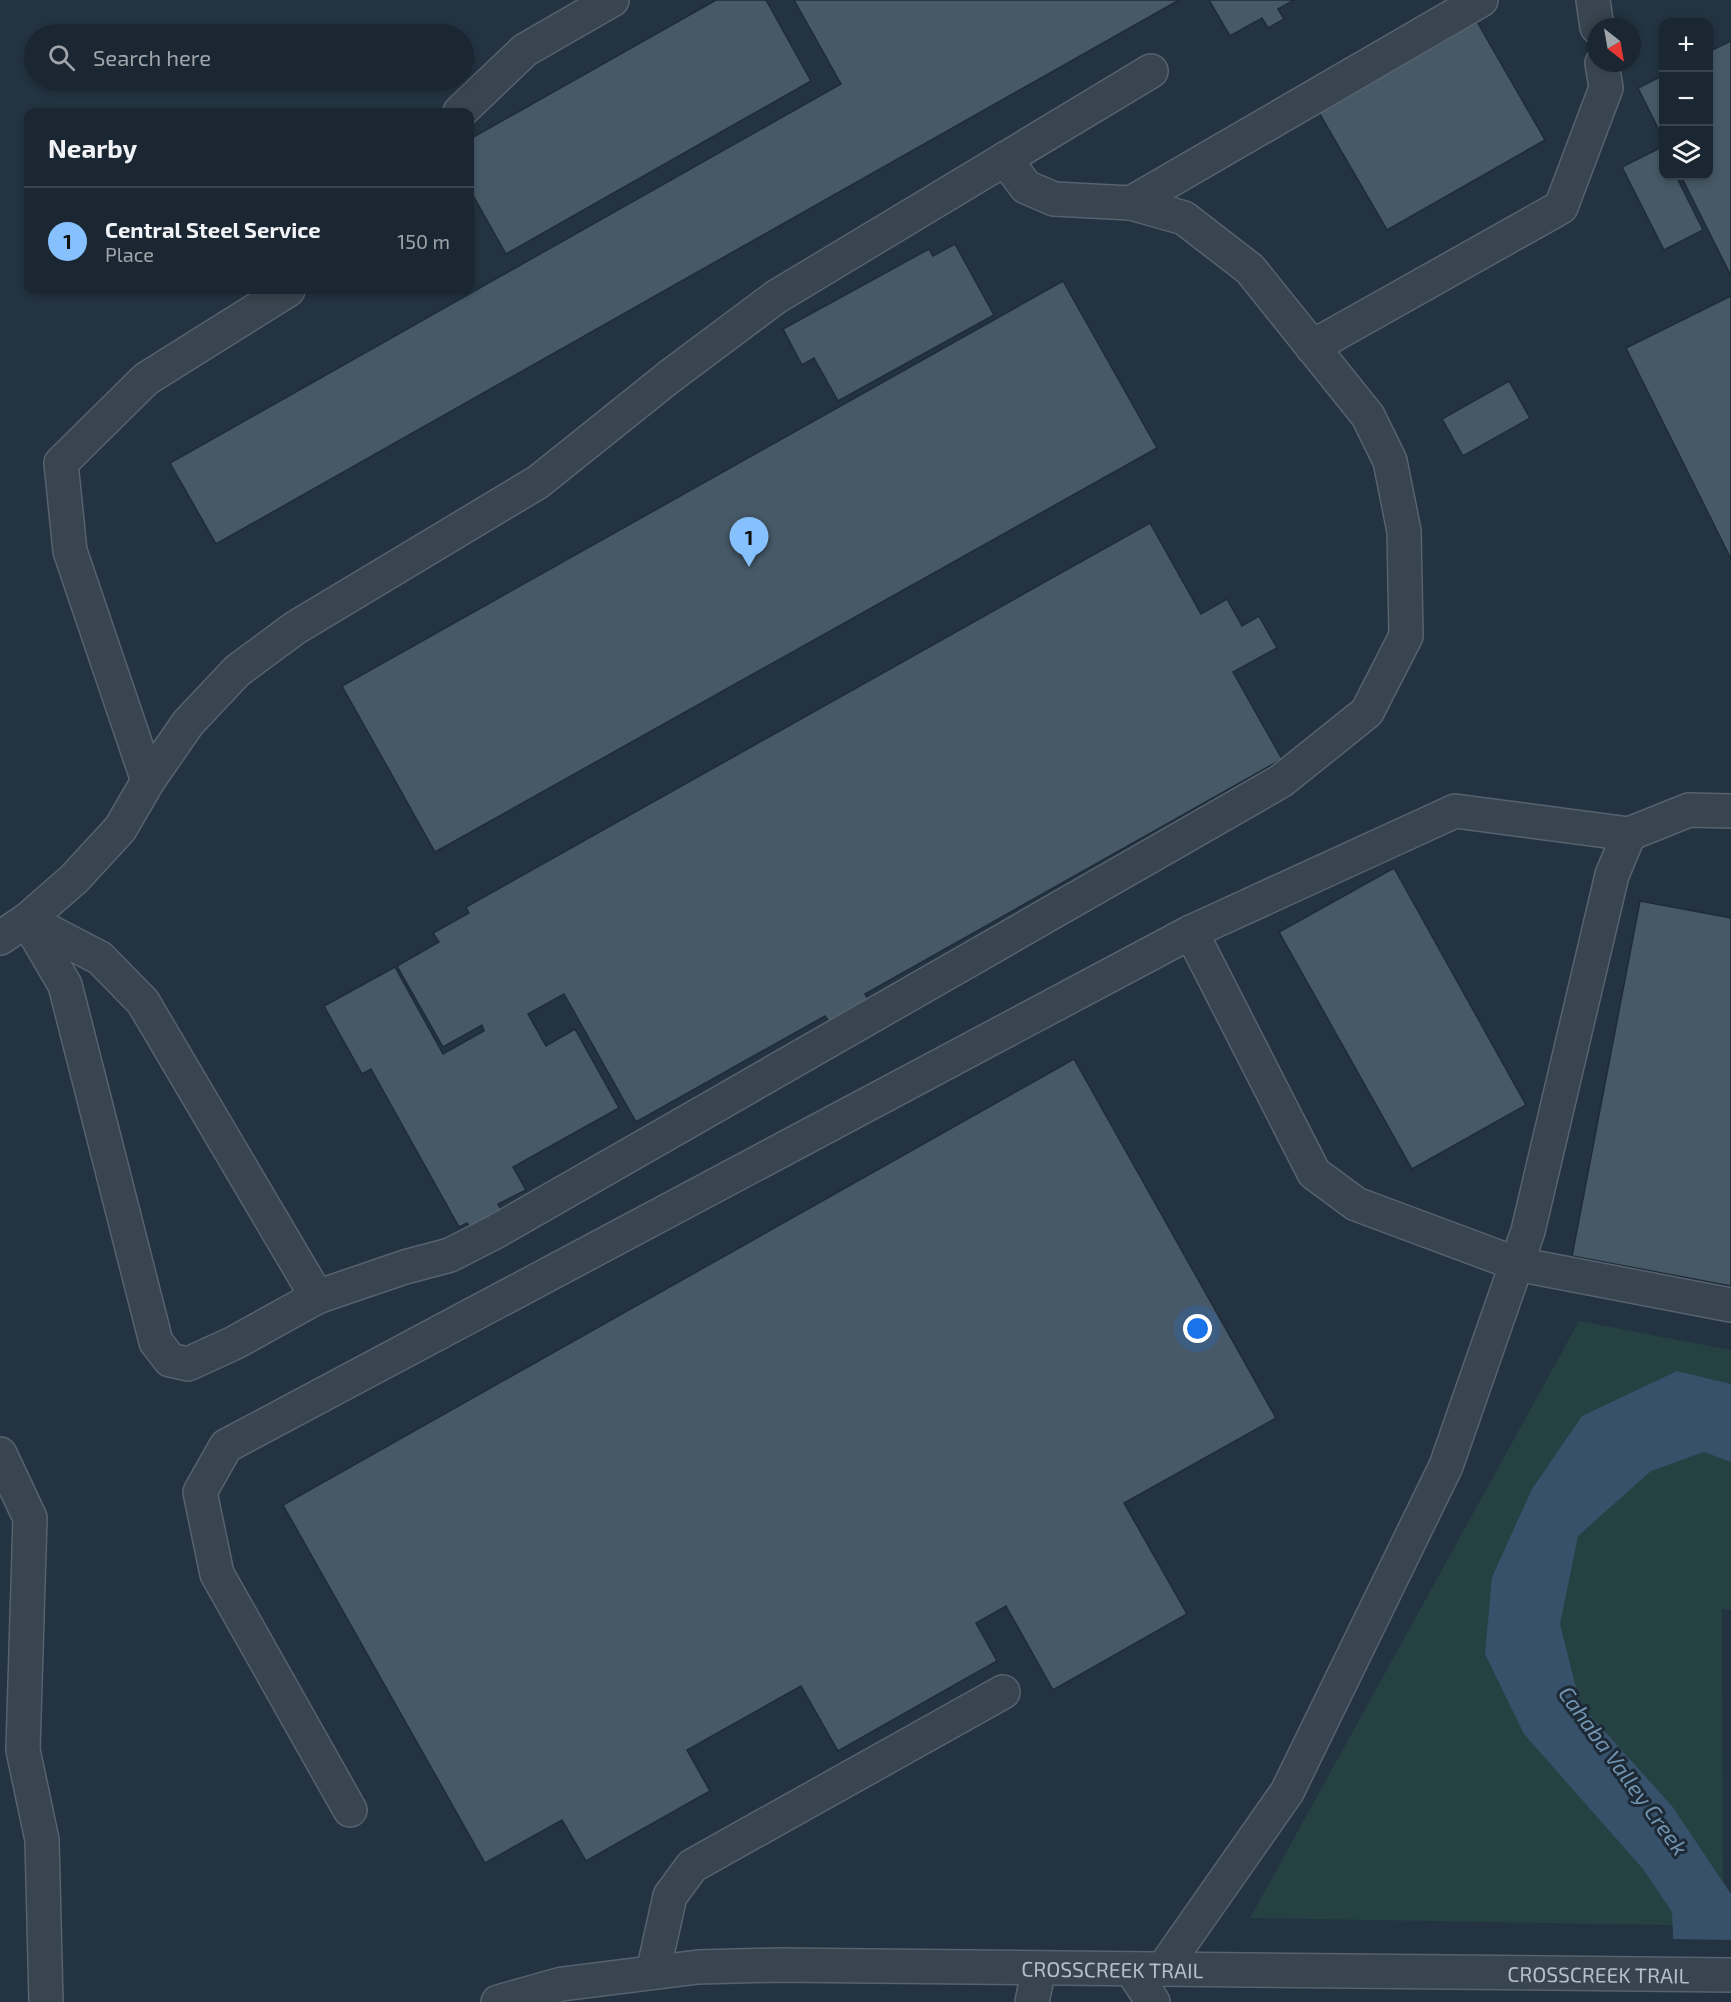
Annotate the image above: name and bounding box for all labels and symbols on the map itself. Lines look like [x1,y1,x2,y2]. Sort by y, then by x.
north arrow [1587,18,1641,72]
pin: 1 [730,518,768,567]
your location [1183,1314,1212,1343]
water label: Cahaba Valley Creek [1553,1680,1694,1860]
street label: CROSSCREEK TRAIL [1021,1955,1204,1982]
street label: CROSSCREEK TRAIL [1507,1960,1690,1987]

